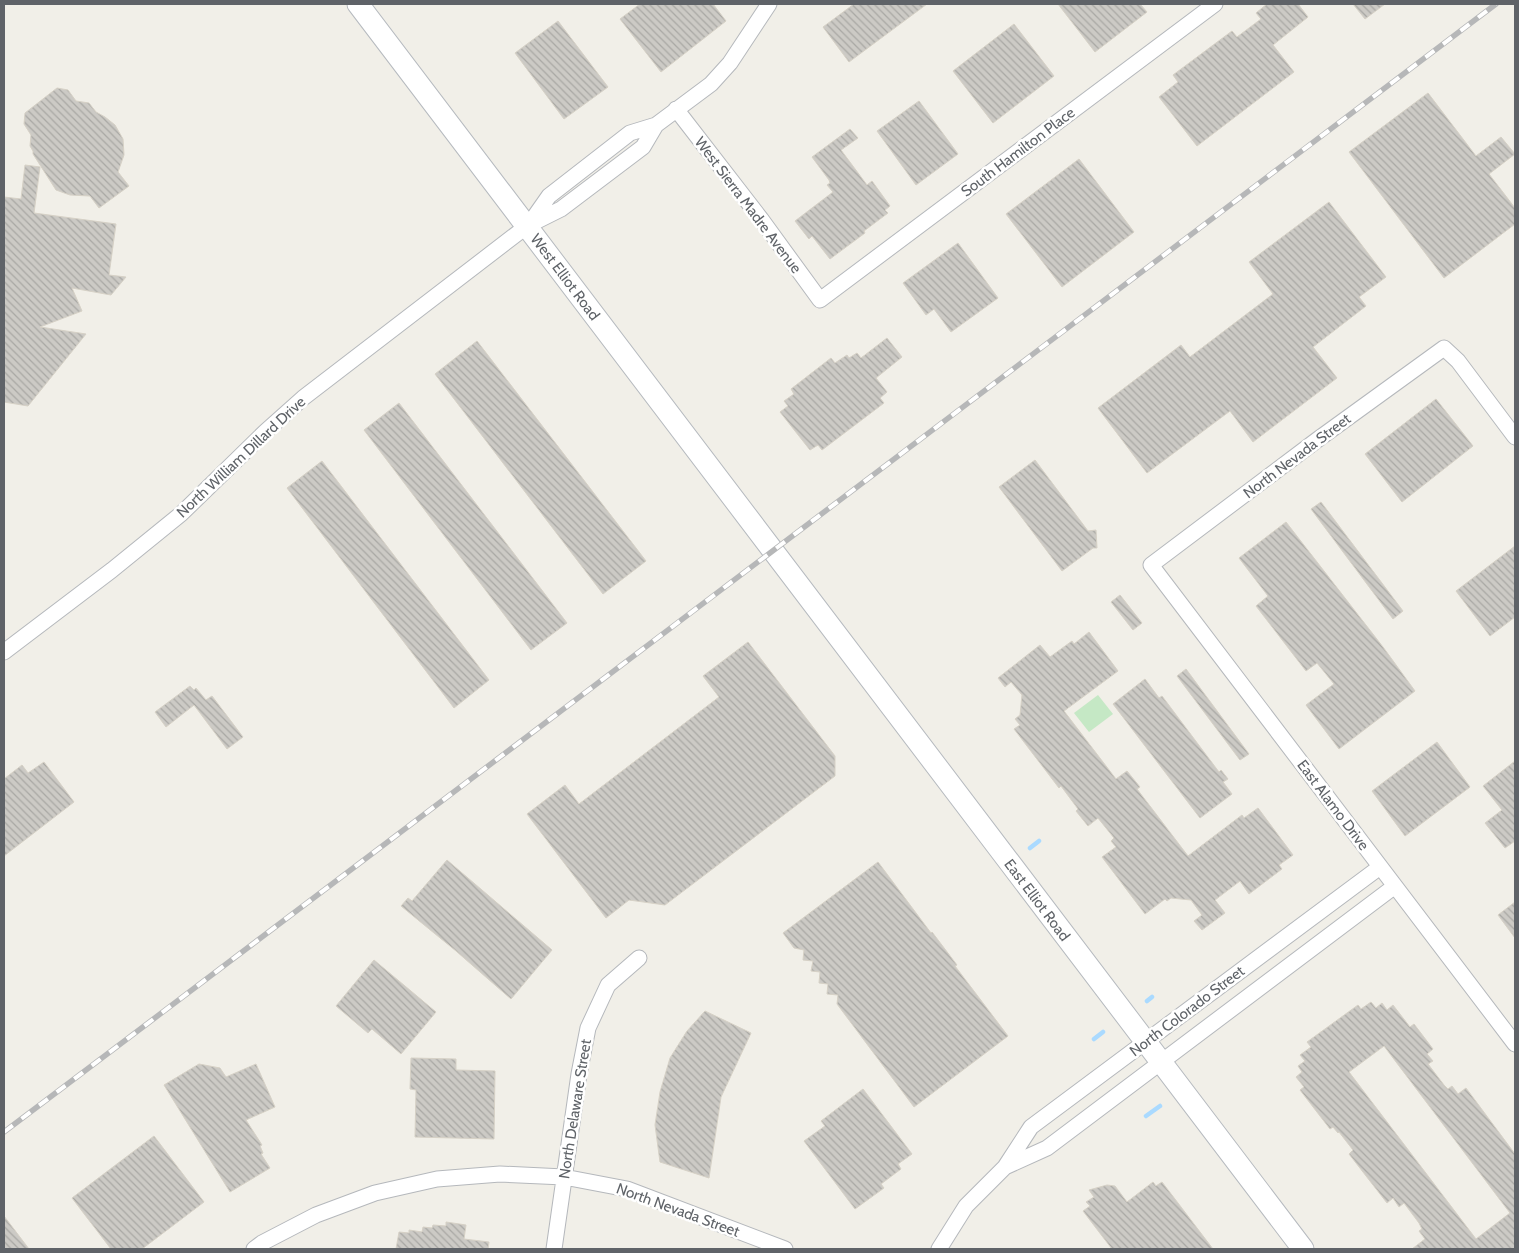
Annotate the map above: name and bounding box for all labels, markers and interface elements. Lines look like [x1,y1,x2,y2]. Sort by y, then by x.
street label: South Hamilton Place [958,103,1079,201]
street label: West Sierra Madre Avenue [691,133,805,277]
street label: West Elliot Road [527,230,603,324]
street label: North William Dillard Drive [173,392,309,521]
street label: North Nevada Street [1240,410,1354,502]
street label: East Alamo Drive [1293,756,1373,854]
street label: East Elliot Road [1000,856,1074,944]
street label: North Colorado Street [1126,962,1248,1060]
street label: North Delaware Street [555,1038,595,1180]
street label: North Nevada Street [614,1179,742,1241]

